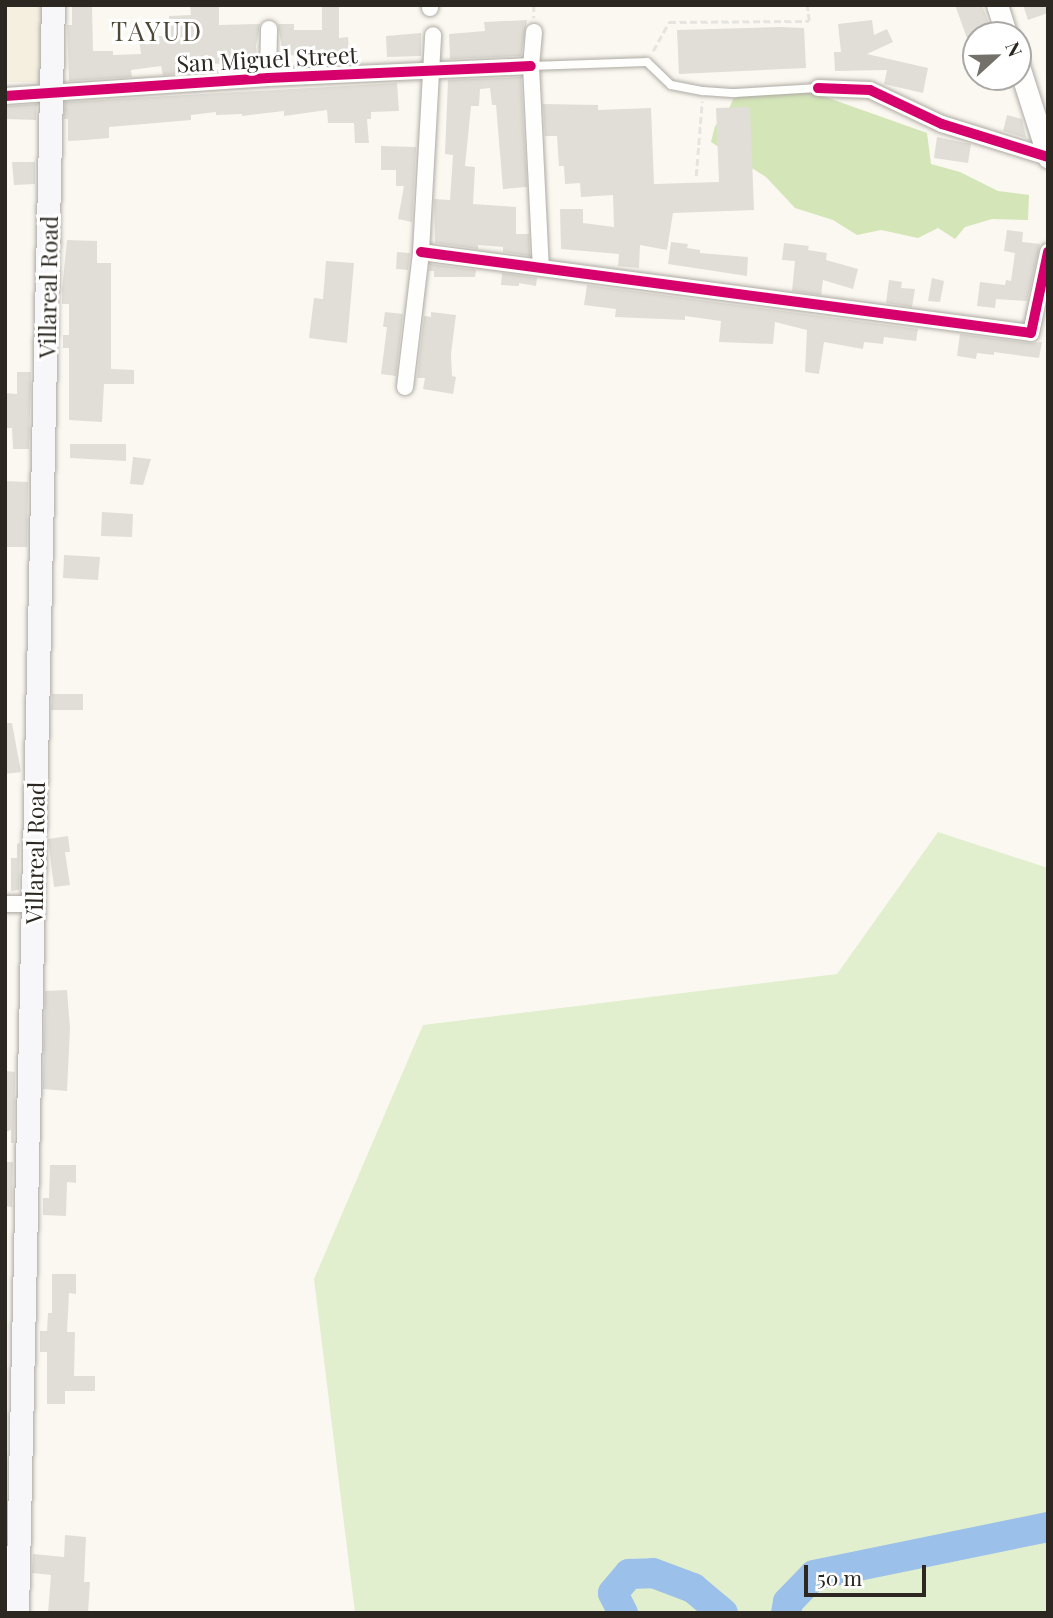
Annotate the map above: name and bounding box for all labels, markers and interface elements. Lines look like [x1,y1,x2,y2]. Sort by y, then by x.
district label: TAYUD [112,15,202,47]
north arrow [962,21,1032,91]
text: N [1000,38,1029,60]
street label: San Miguel Street [176,40,358,78]
street label: Villareal Road [33,215,63,359]
street label: Villareal Road [20,781,50,925]
scale bar [808,1552,930,1596]
text: 50 m [817,1563,862,1591]

